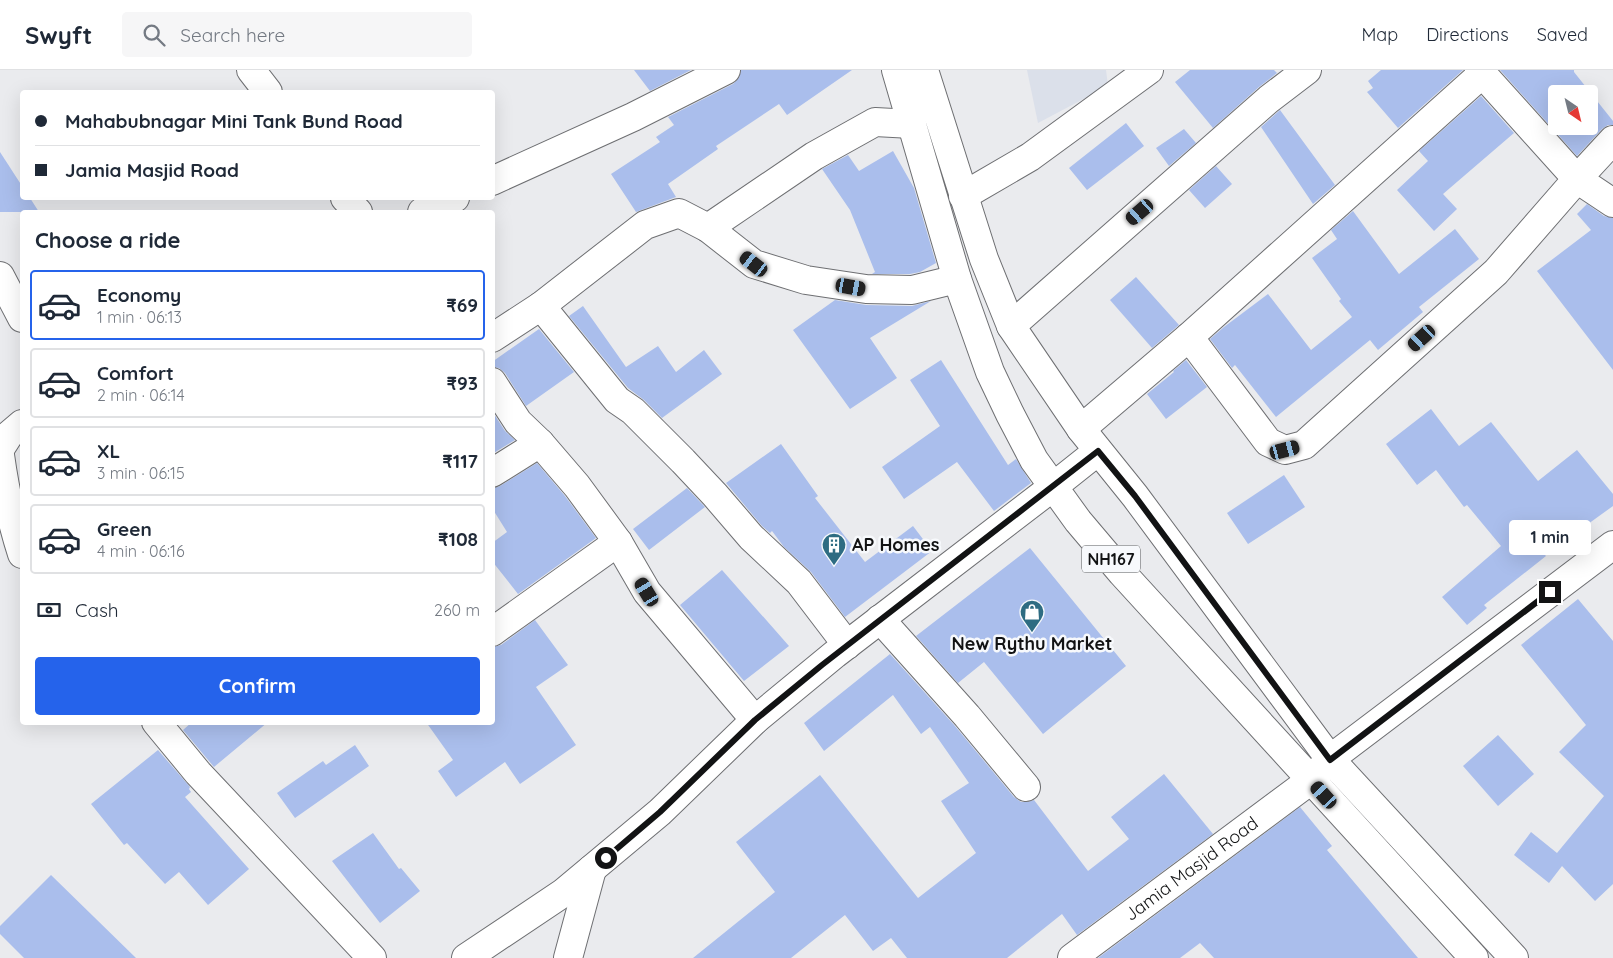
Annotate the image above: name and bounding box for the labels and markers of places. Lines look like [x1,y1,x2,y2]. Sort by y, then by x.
building icon: AP Homes [821,532,847,566]
place label: AP Homes [852,533,940,556]
shop icon: New Rythu Market [1019,599,1045,633]
place label: New Rythu Market [952,632,1112,655]

